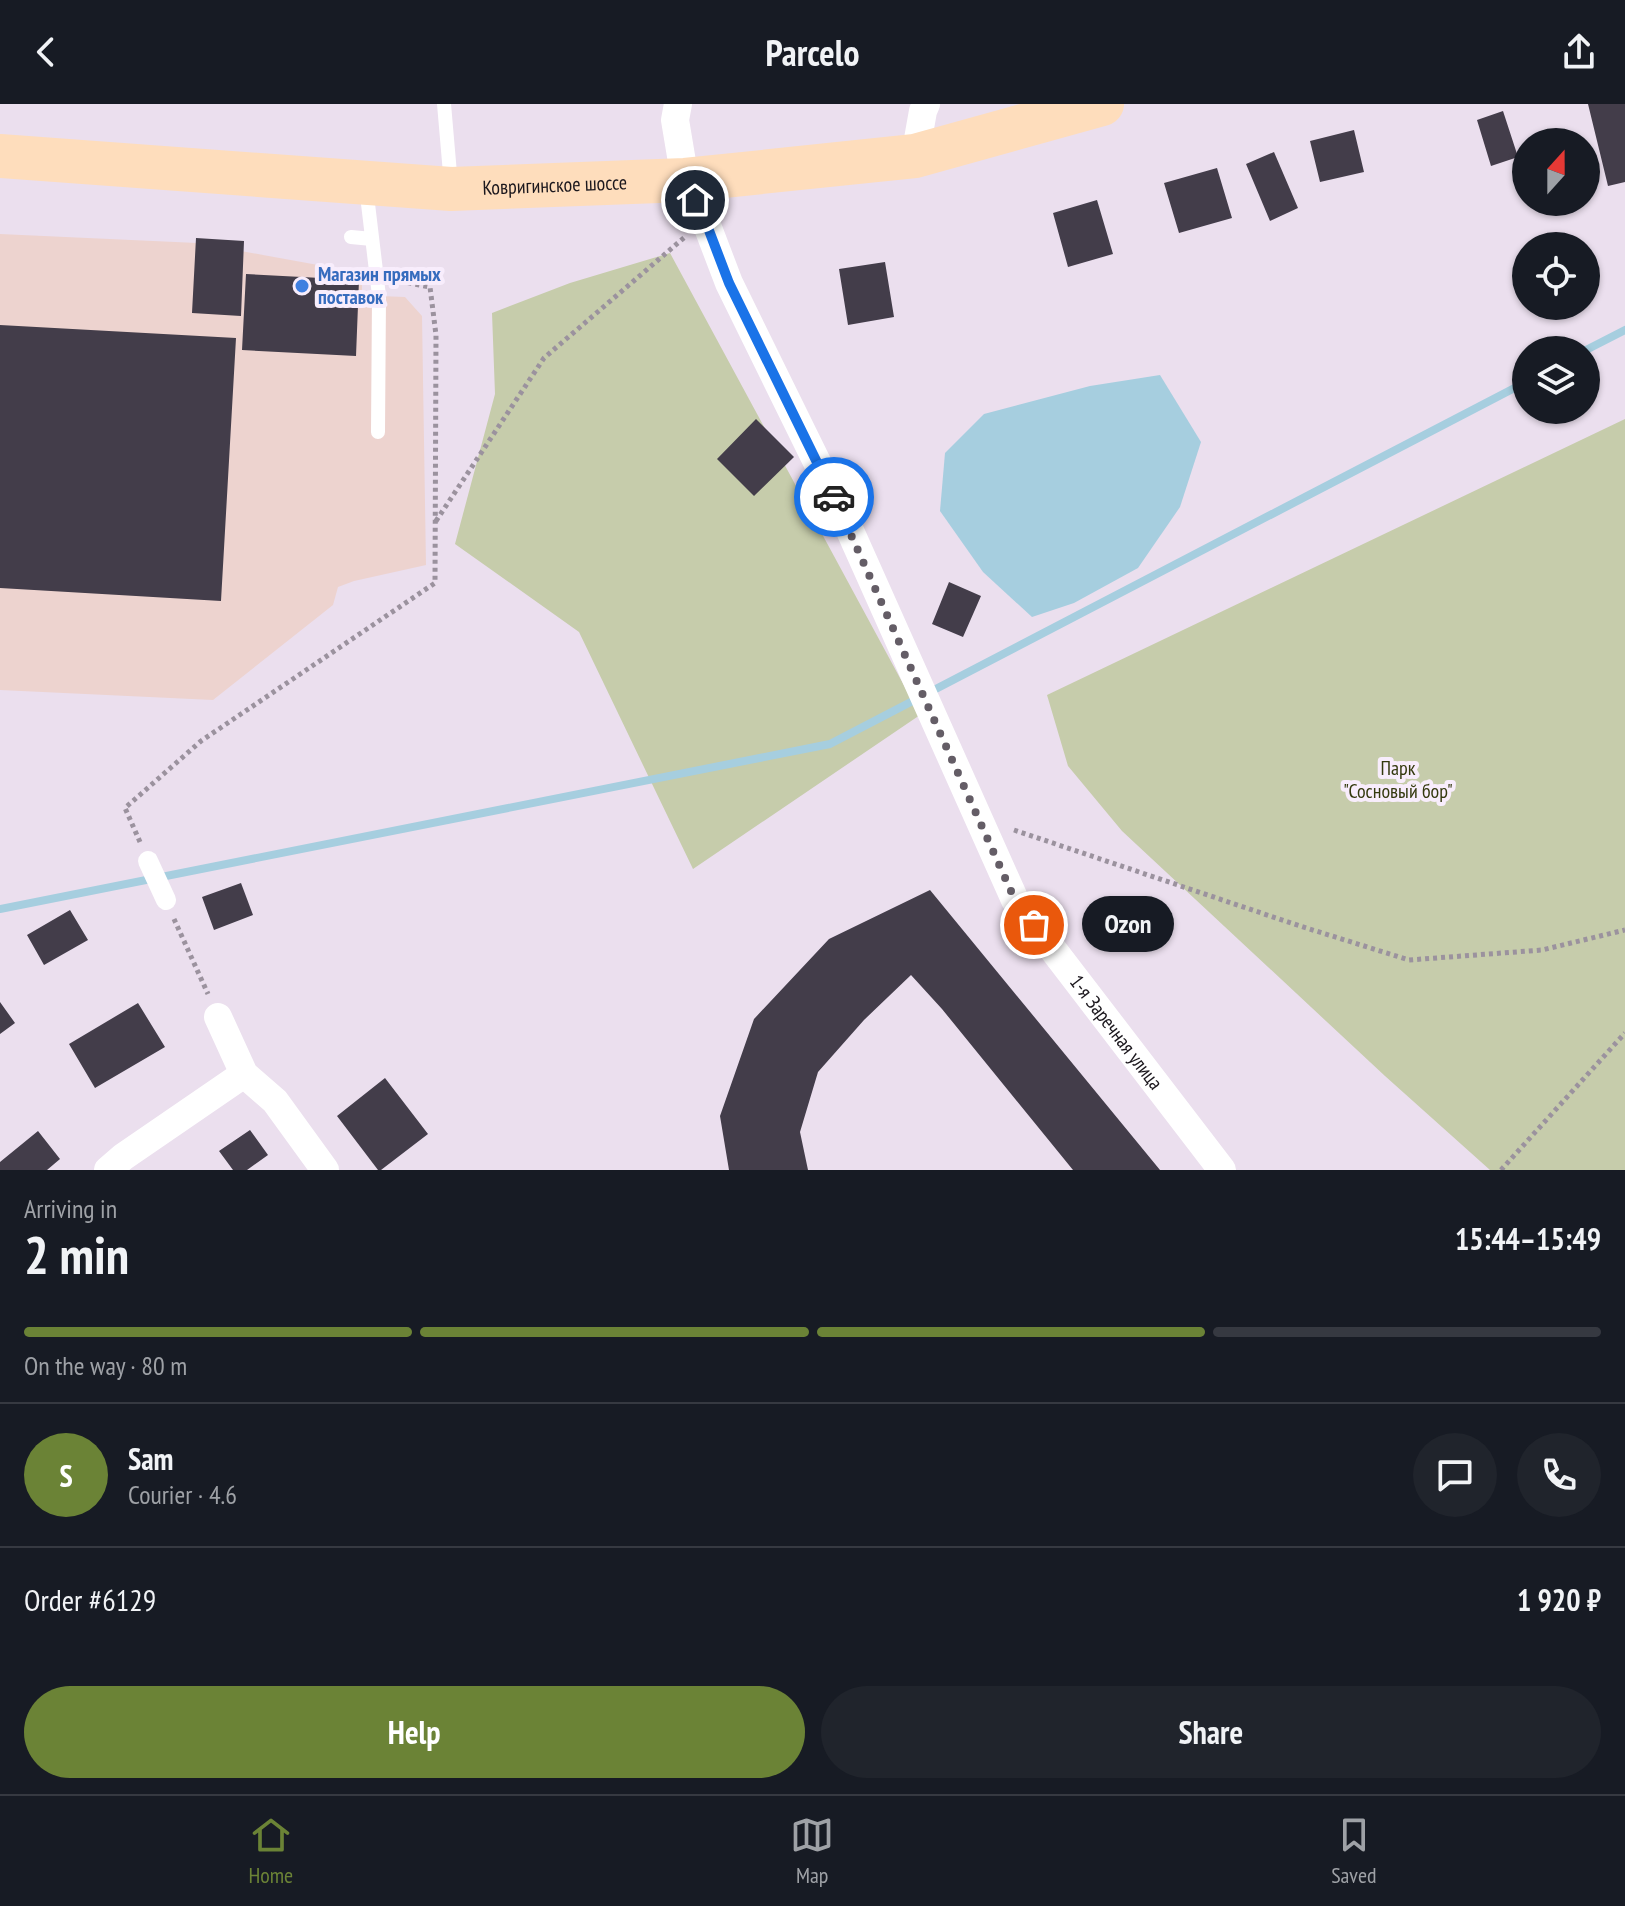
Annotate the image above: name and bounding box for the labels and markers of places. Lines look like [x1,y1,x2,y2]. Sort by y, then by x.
pin [661,166,729,234]
place label: Магазин прямых поставок [318,261,441,310]
marker: Магазин прямых поставок [293,277,311,295]
pin [1000,891,1068,959]
callout: Ozon [1082,897,1174,953]

